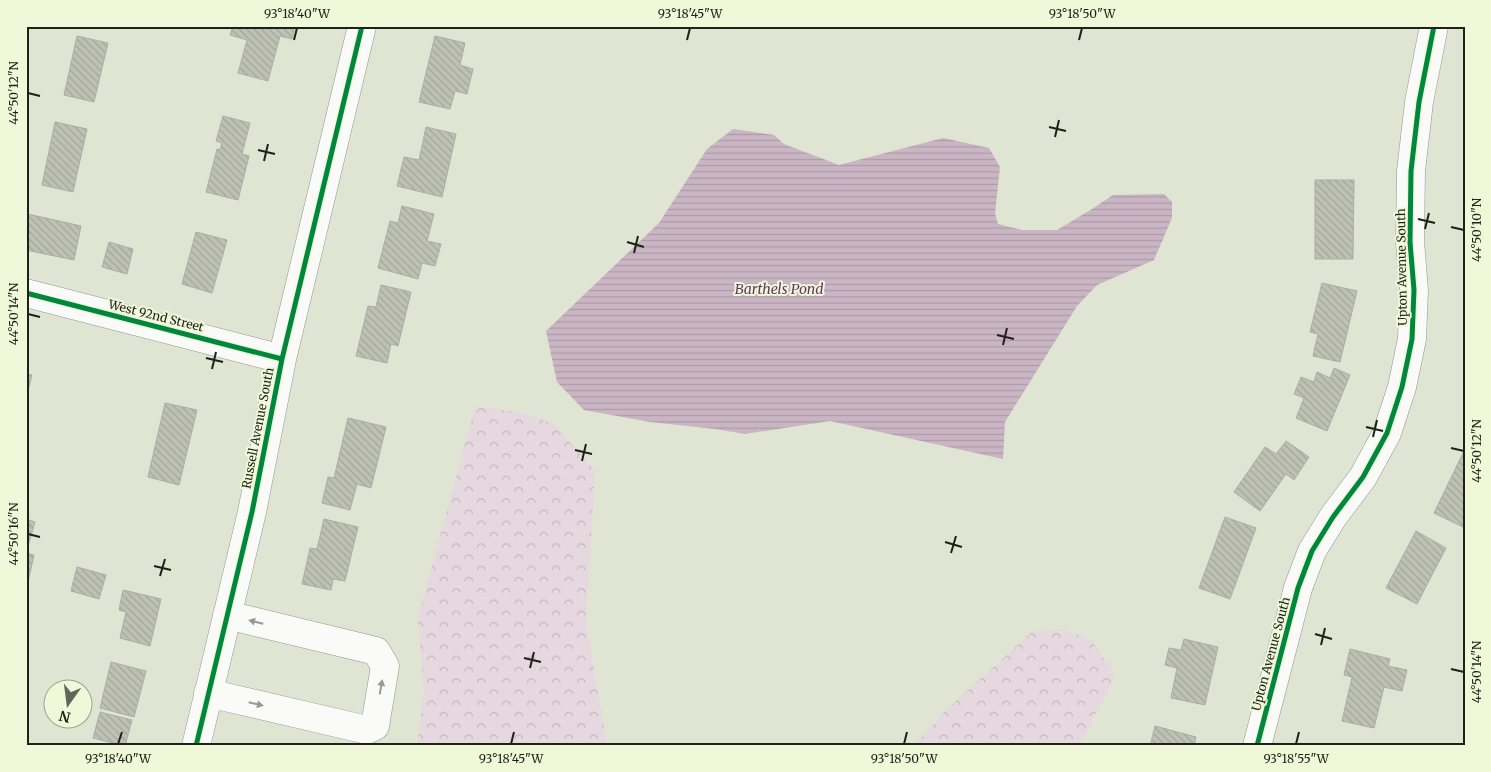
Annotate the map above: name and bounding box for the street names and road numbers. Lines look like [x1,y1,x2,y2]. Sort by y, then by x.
street label: Upton Avenue South [1393,208,1410,326]
street label: West 92nd Street [106,296,206,335]
street label: Russell Avenue South [238,366,277,490]
street label: Upton Avenue South [1248,595,1293,713]

